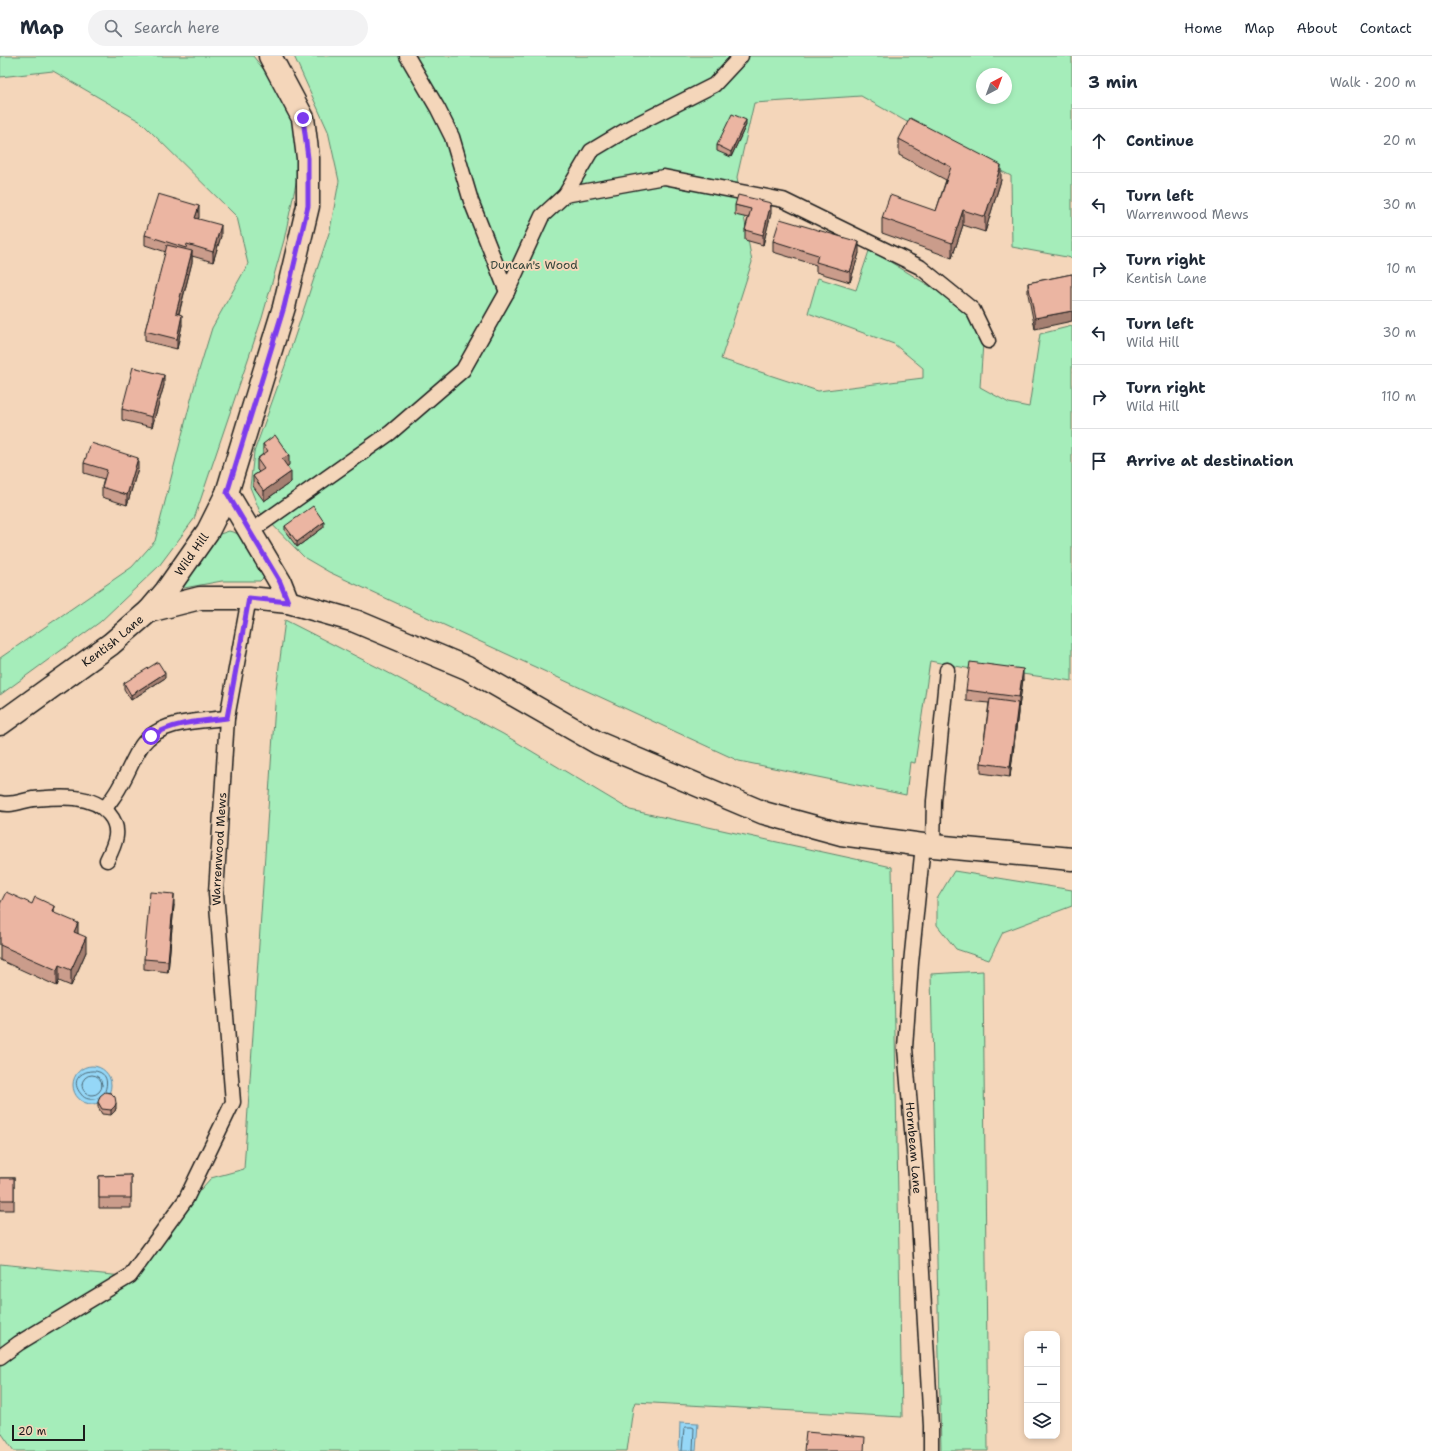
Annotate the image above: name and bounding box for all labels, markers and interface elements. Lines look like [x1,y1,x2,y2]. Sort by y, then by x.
search box [88,10,368,46]
text: Map [20,15,64,40]
icon: search [102,17,124,39]
text: Search here [134,18,220,38]
text: Home [1184,19,1223,37]
text: Map [1245,19,1275,37]
text: About [1297,19,1338,37]
text: Contact [1360,19,1412,37]
north arrow [976,68,1012,104]
text: 3 min [1088,71,1138,93]
text: Walk · 200 m [1330,74,1416,91]
route end [294,109,312,127]
icon: ahead [1088,130,1110,152]
text: Continue [1126,131,1194,151]
text: 20 m [1383,132,1416,149]
text: Turn left [1126,186,1194,206]
icon: left [1088,194,1110,216]
text: 30 m [1382,196,1416,213]
text: Warrenwood Mews [1126,206,1249,223]
text: Turn right [1126,250,1206,270]
park label: Duncan's Wood [490,257,578,273]
icon: right [1088,258,1110,280]
text: 10 m [1386,260,1416,277]
text: Kentish Lane [1126,270,1207,287]
text: Turn left [1126,314,1194,334]
icon: left [1088,322,1110,344]
text: 30 m [1382,324,1416,341]
text: Wild Hill [1126,334,1179,351]
text: Turn right [1126,378,1206,398]
icon: right [1088,386,1110,408]
text: 110 m [1381,388,1416,405]
text: Wild Hill [1126,398,1179,415]
icon: arrive [1088,450,1110,472]
text: Arrive at destination [1126,451,1294,471]
street label: Wild Hill [171,529,213,579]
street label: Kentish Lane [79,611,147,671]
route start [142,727,160,745]
street label: Warrenwood Mews [208,792,230,906]
street label: Hornbeam Lane [902,1101,925,1194]
map controls [1024,1331,1060,1439]
button: + [1024,1331,1060,1367]
button: − [1024,1367,1060,1403]
button: layers [1024,1403,1060,1439]
scale bar [12,1423,85,1442]
text: 20 m [18,1424,46,1439]

